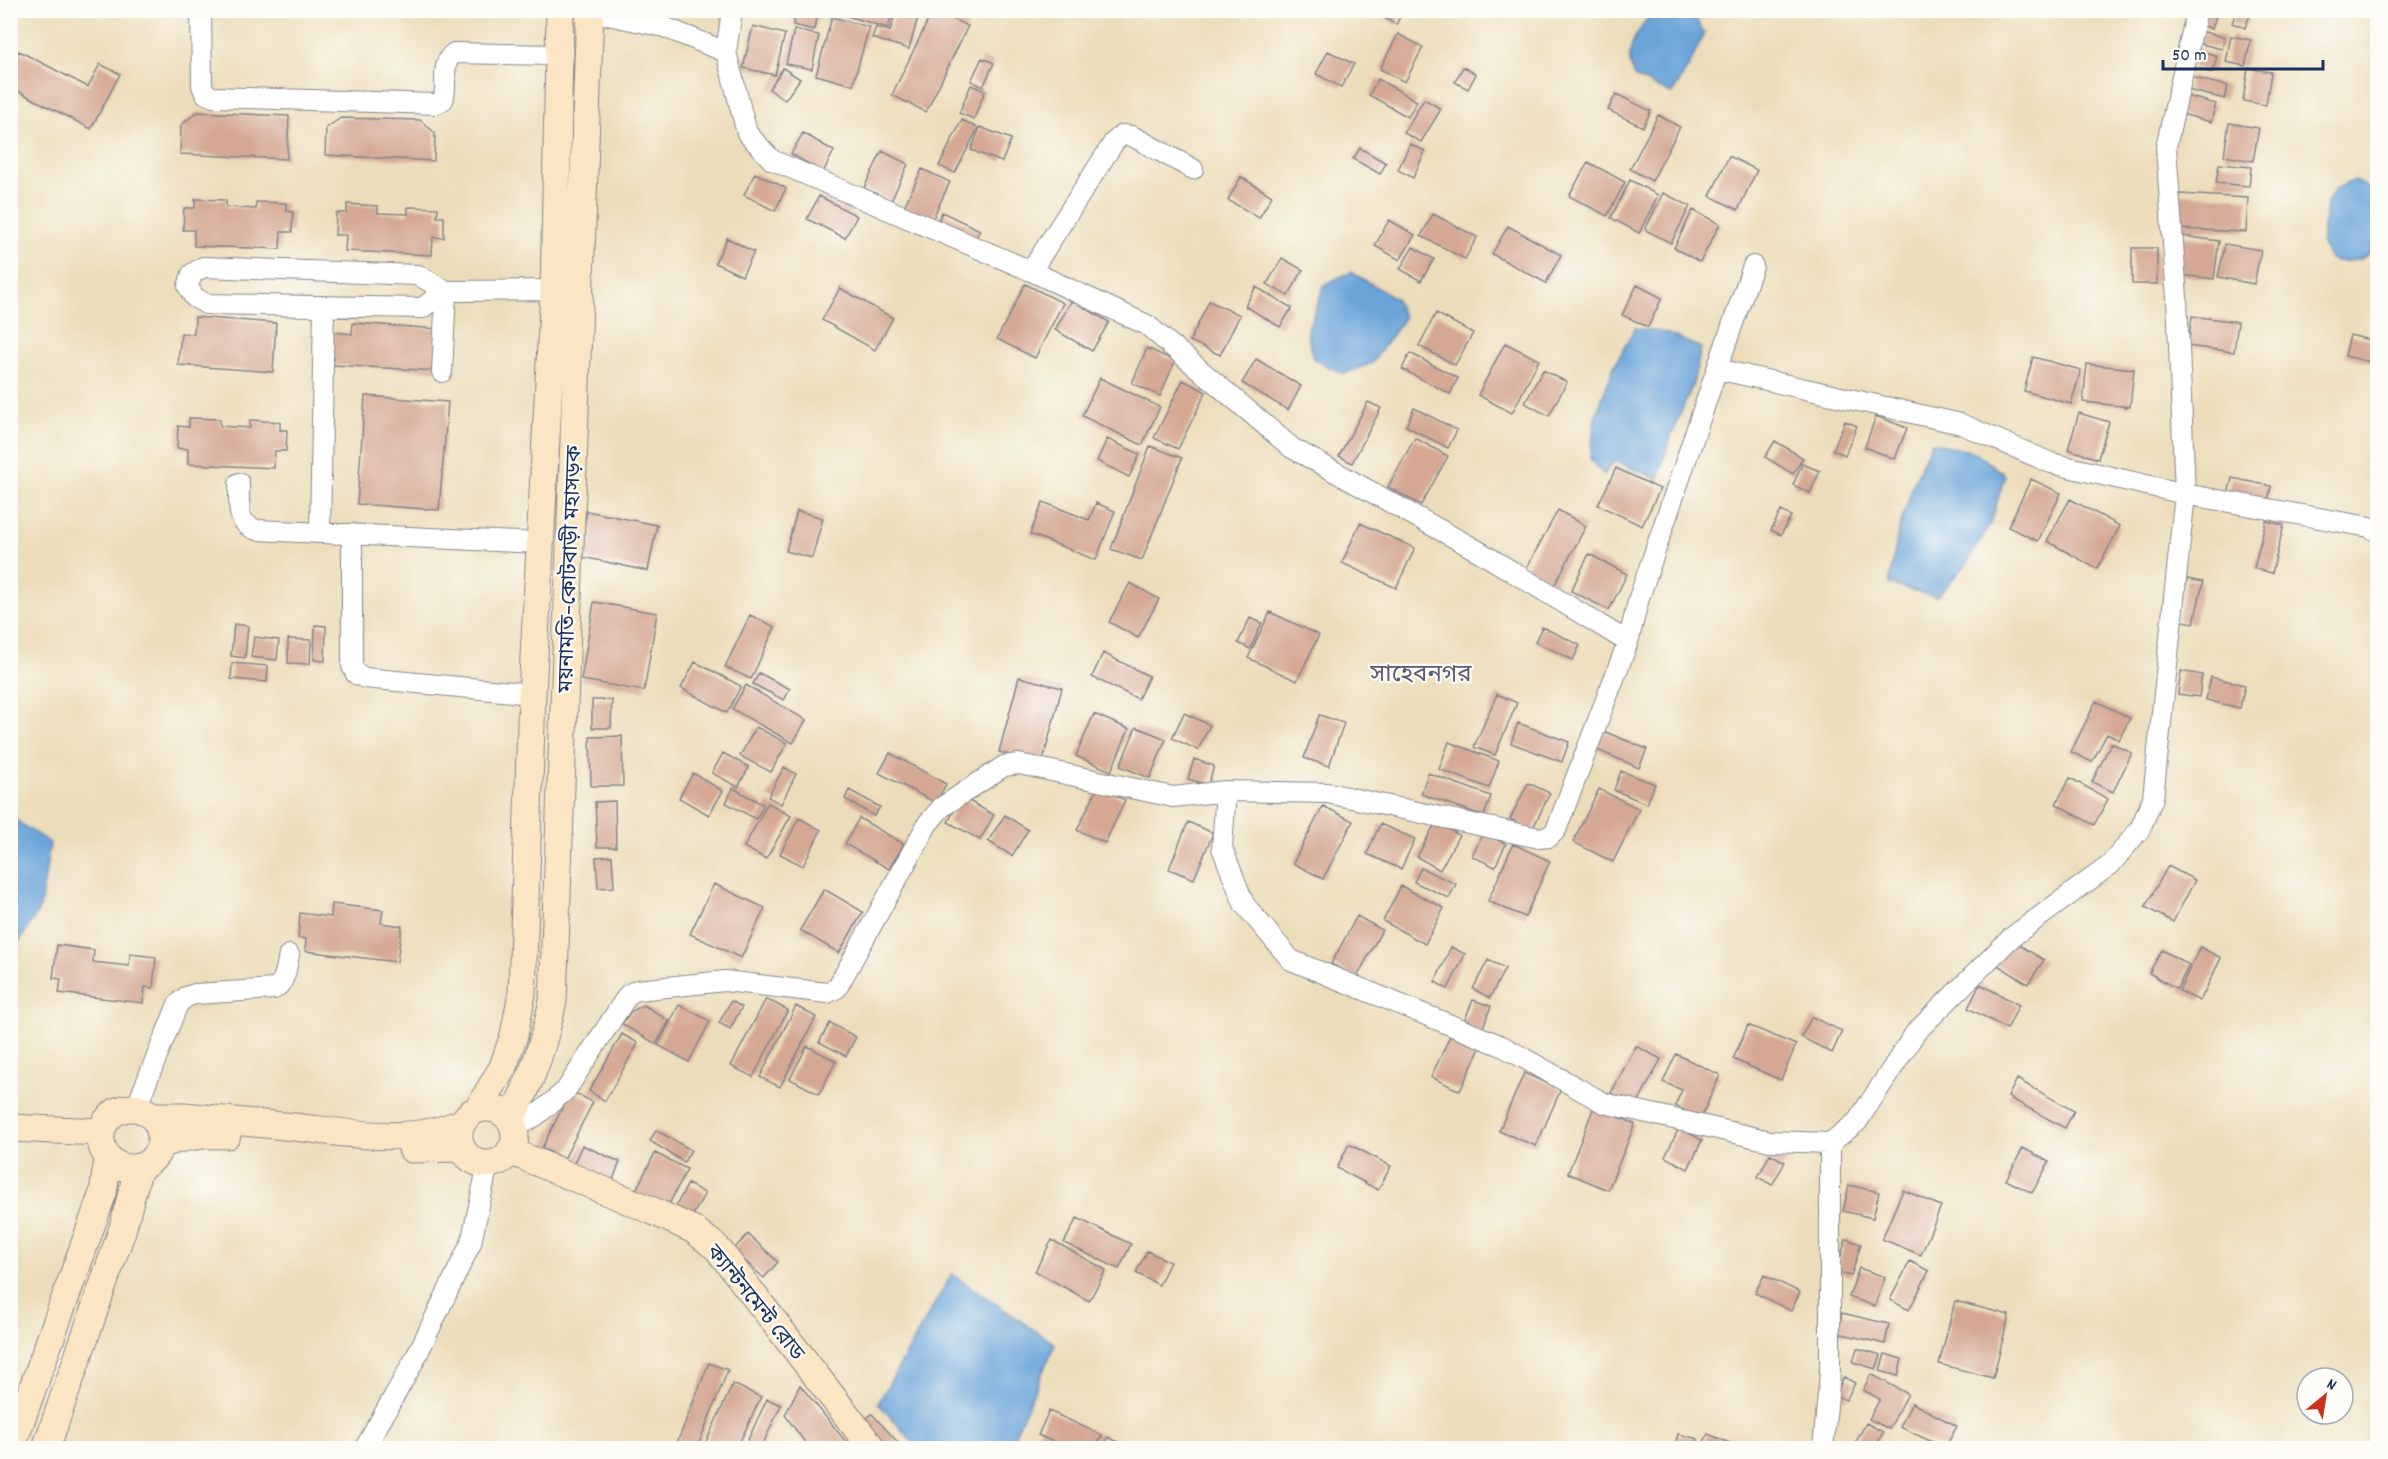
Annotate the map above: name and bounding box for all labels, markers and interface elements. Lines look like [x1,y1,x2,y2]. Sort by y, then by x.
scale bar [2163,33,2324,71]
text: 50 m [2172,44,2207,69]
street label: ময়নামতি–কোটবাড়ী মহাসড়ক [553,444,591,694]
district label: সাহেবনগর [1369,659,1472,693]
street label: ক্যান্টনমেন্ট রোড [697,1239,811,1369]
north arrow [2295,1366,2355,1426]
text: N [2322,1373,2341,1397]

